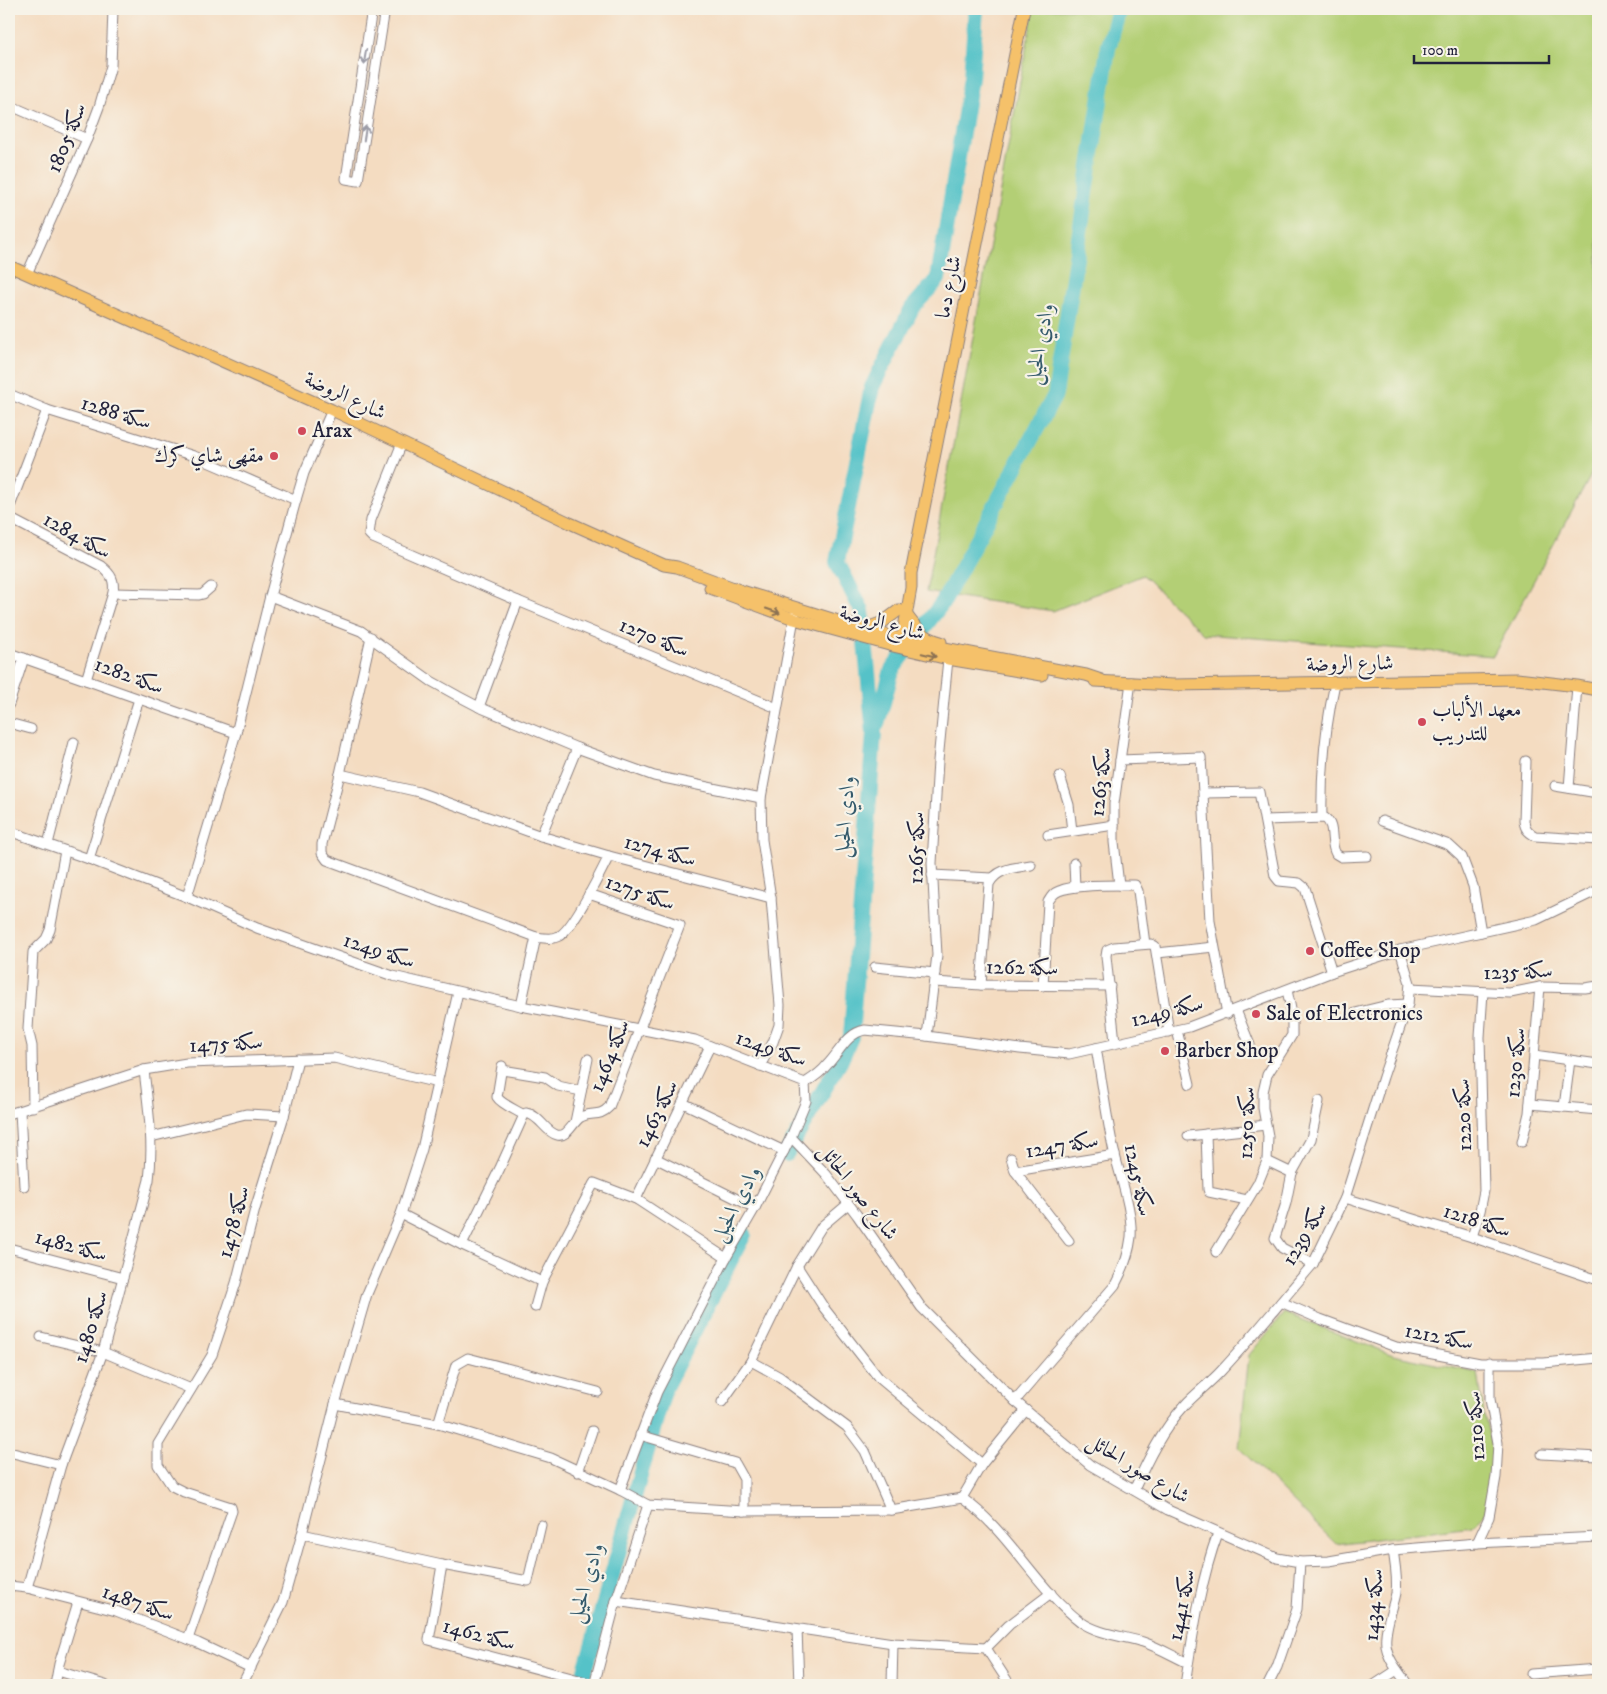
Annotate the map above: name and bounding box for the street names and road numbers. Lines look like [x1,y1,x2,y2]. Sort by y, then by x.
street label: سكة 1805 [41,99,93,177]
street label: شارع دما [930,253,972,321]
street label: شارع الروضة [298,366,390,430]
street label: سكة 1288 [78,390,154,436]
street label: سكة 1284 [38,507,116,565]
street label: شارع الروضة [835,599,927,651]
street label: سكة 1270 [615,612,693,664]
street label: شارع الروضة [1306,650,1394,682]
street label: سكة 1282 [91,651,167,701]
street label: سكة 1263 [1084,746,1118,818]
street label: سكة 1265 [903,811,931,885]
street label: سكة 1274 [621,829,699,873]
street label: سكة 1275 [602,869,678,917]
street label: سكة 1249 [340,927,418,975]
street label: سكة 1262 [986,954,1058,982]
street label: سكة 1235 [1483,958,1553,986]
street label: سكة 1249 [1128,990,1206,1034]
street label: سكة 1464 [584,1016,636,1096]
street label: سكة 1249 [732,1025,810,1073]
street label: سكة 1230 [1500,1027,1532,1099]
street label: سكة 1475 [188,1029,264,1059]
street label: سكة 1463 [630,1076,684,1152]
street label: سكة 1220 [1450,1078,1478,1152]
street label: سكة 1250 [1233,1086,1261,1160]
street label: سكة 1247 [1024,1127,1100,1165]
street label: شارع صور الحائل [809,1138,904,1248]
street label: سكة 1245 [1118,1141,1158,1219]
street label: سكة 1478 [212,1183,256,1261]
street label: سكة 1239 [1276,1197,1334,1271]
street label: سكة 1218 [1440,1198,1514,1244]
street label: سكة 1482 [32,1224,110,1268]
street label: سكة 1480 [68,1287,114,1367]
street label: سكة 1212 [1403,1318,1475,1356]
street label: سكة 1210 [1461,1390,1491,1462]
street label: شارع صور الحائل [1080,1428,1194,1513]
street label: سكة 1441 [1162,1567,1202,1643]
street label: سكة 1434 [1358,1568,1390,1642]
street label: سكة 1487 [99,1579,177,1627]
street label: سكة 1462 [440,1613,518,1657]

